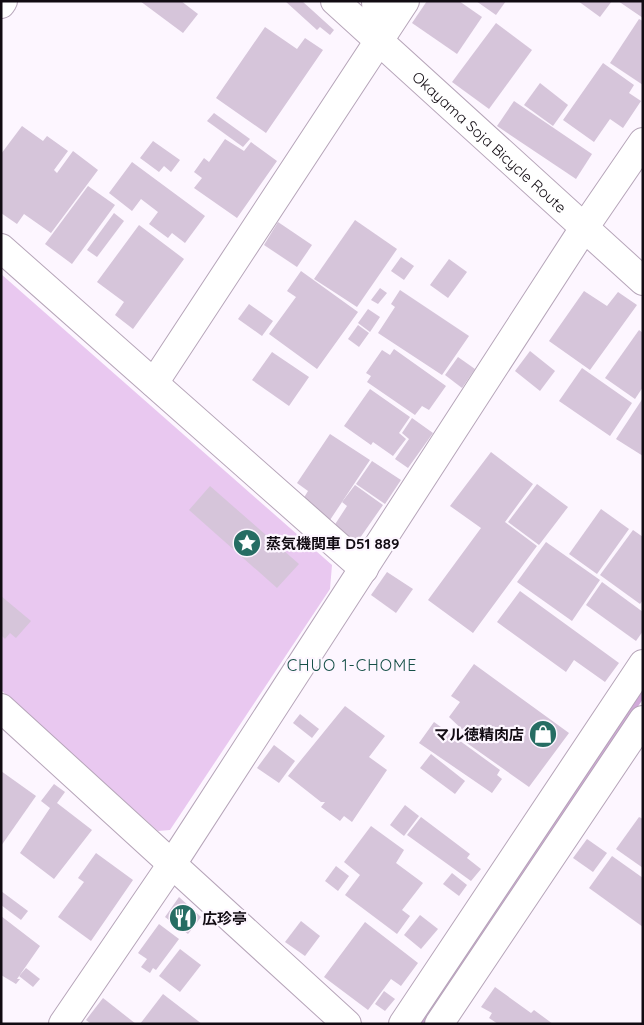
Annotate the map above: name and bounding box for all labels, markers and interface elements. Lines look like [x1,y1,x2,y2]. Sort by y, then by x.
street label: Okayama Soja Bicycle Route [409,67,571,217]
place icon: 蒸気機関車 D51 889 [232,528,262,558]
place label: 蒸気機関車 D51 889 [266,534,400,553]
district label: CHUO 1-CHOME [287,655,417,675]
shop icon: マル徳精肉店 [528,719,558,749]
place label: マル徳精肉店 [434,725,524,744]
restaurant icon: 広珍亭 [168,903,198,933]
place label: 広珍亭 [202,909,247,928]

